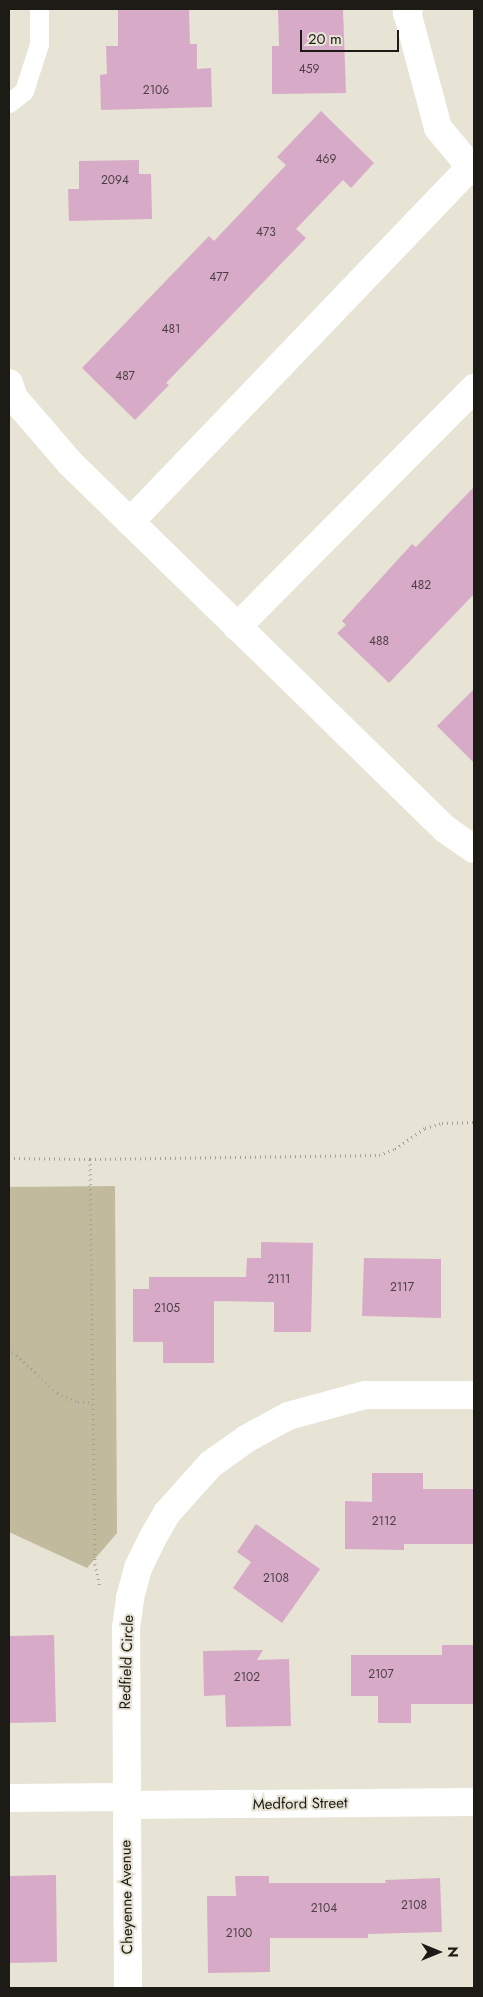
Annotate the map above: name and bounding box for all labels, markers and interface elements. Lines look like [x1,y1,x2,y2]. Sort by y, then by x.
scale bar [303,20,402,52]
text: 20 m [308,28,342,50]
house number: 459 [299,63,319,77]
house number: 2106 [143,84,169,98]
house number: 469 [316,153,336,167]
house number: 2094 [101,174,129,188]
house number: 473 [256,226,276,240]
house number: 477 [209,271,229,285]
house number: 481 [162,323,180,337]
house number: 487 [115,370,135,384]
house number: 482 [411,579,431,593]
house number: 488 [369,635,389,649]
house number: 2111 [267,1273,291,1287]
house number: 2117 [390,1281,414,1295]
house number: 2105 [154,1302,180,1316]
house number: 2112 [372,1515,396,1529]
house number: 2108 [263,1572,289,1586]
street label: Redfield Circle [116,1614,138,1710]
house number: 2107 [368,1668,394,1682]
house number: 2102 [234,1671,260,1685]
street label: Medford Street [252,1794,348,1814]
street label: Cheyenne Avenue [117,1840,137,1954]
house number: 2108 [401,1899,427,1913]
house number: 2104 [311,1902,337,1916]
house number: 2100 [226,1927,252,1941]
north arrow [413,1927,463,1977]
text: N [443,1946,463,1958]

